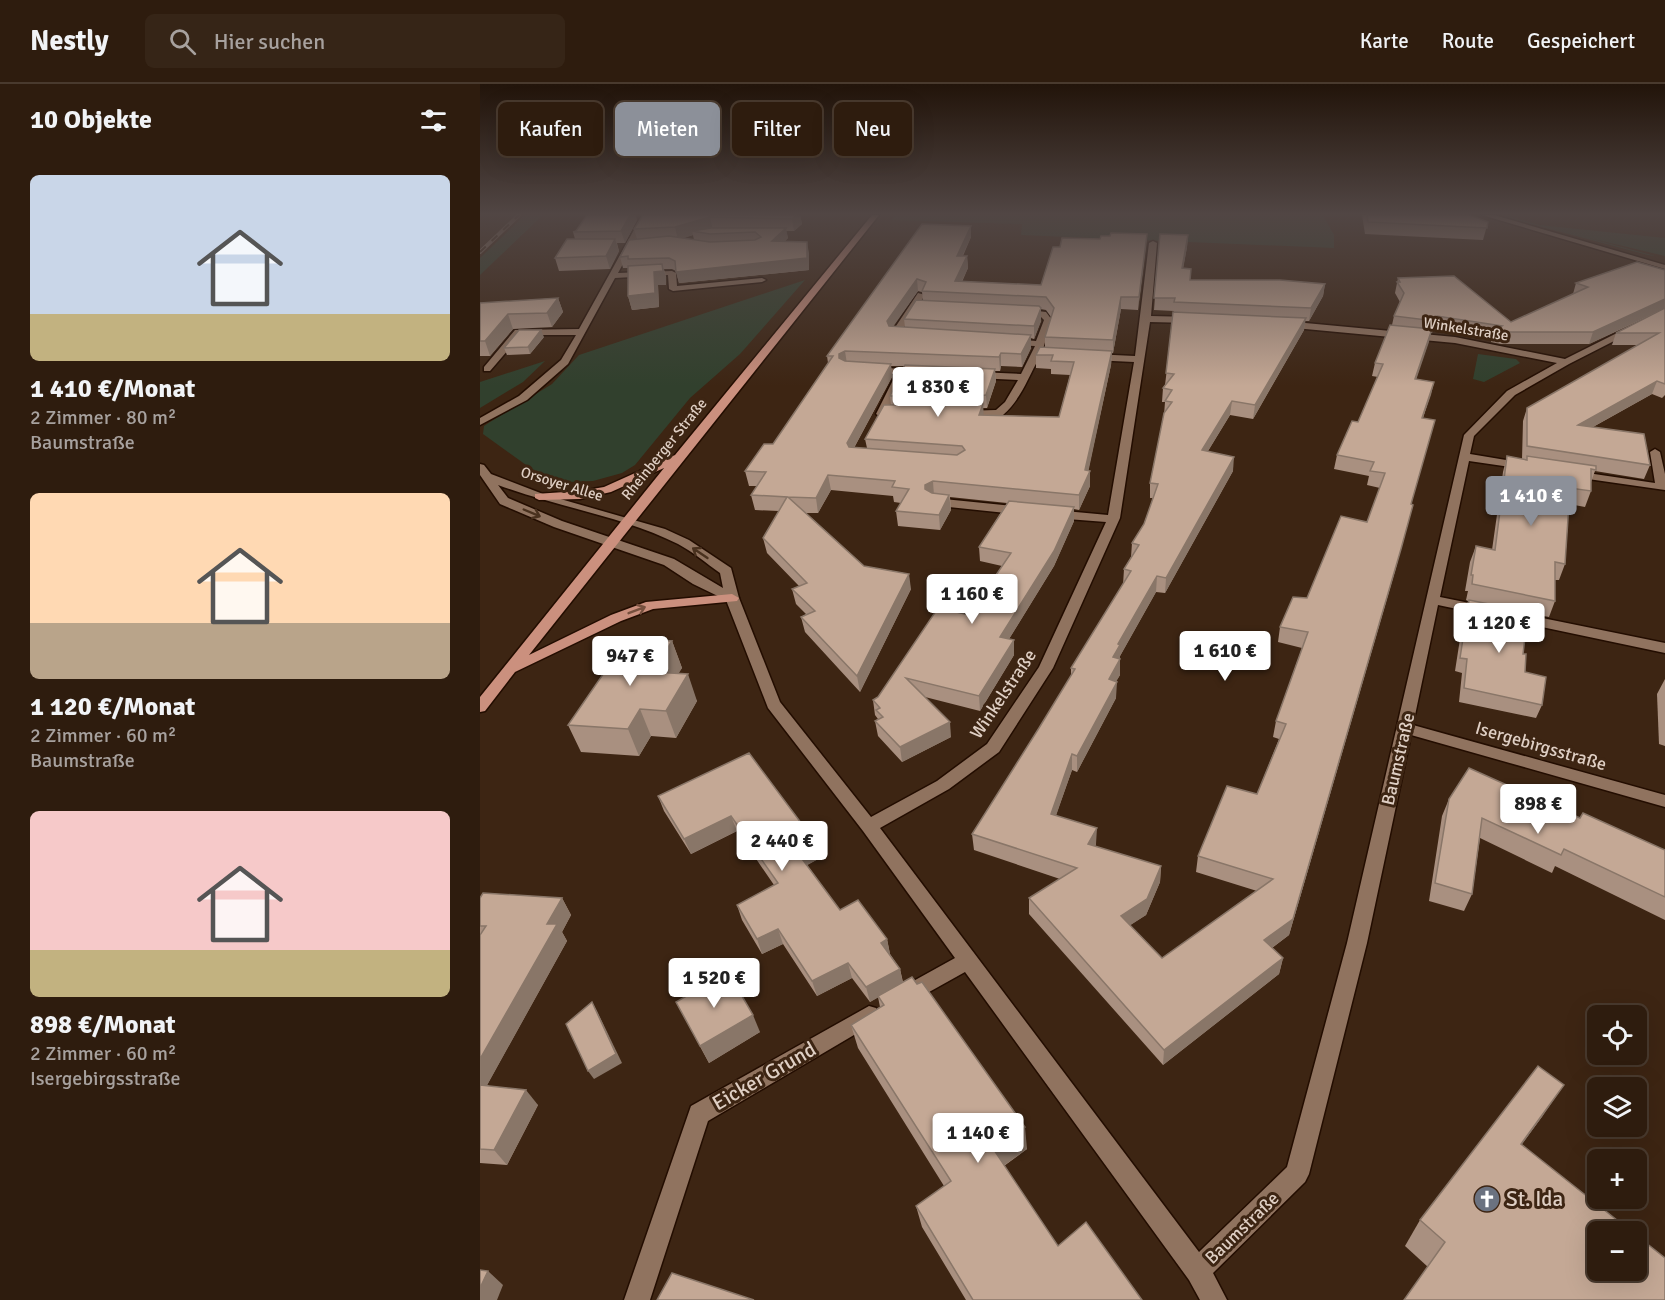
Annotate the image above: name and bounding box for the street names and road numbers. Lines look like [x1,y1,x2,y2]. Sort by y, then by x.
street label: Winkelstraße [1422,313,1510,345]
street label: Rheinberger Straße [618,395,710,503]
street label: Orsoyer Allee [519,463,605,505]
street label: Winkelstraße [965,645,1041,743]
street label: Baumstraße [1377,711,1419,807]
street label: Isergebirgsstraße [1473,717,1609,775]
street label: Eicker Grund [707,1036,821,1116]
street label: Baumstraße [1200,1187,1284,1269]

